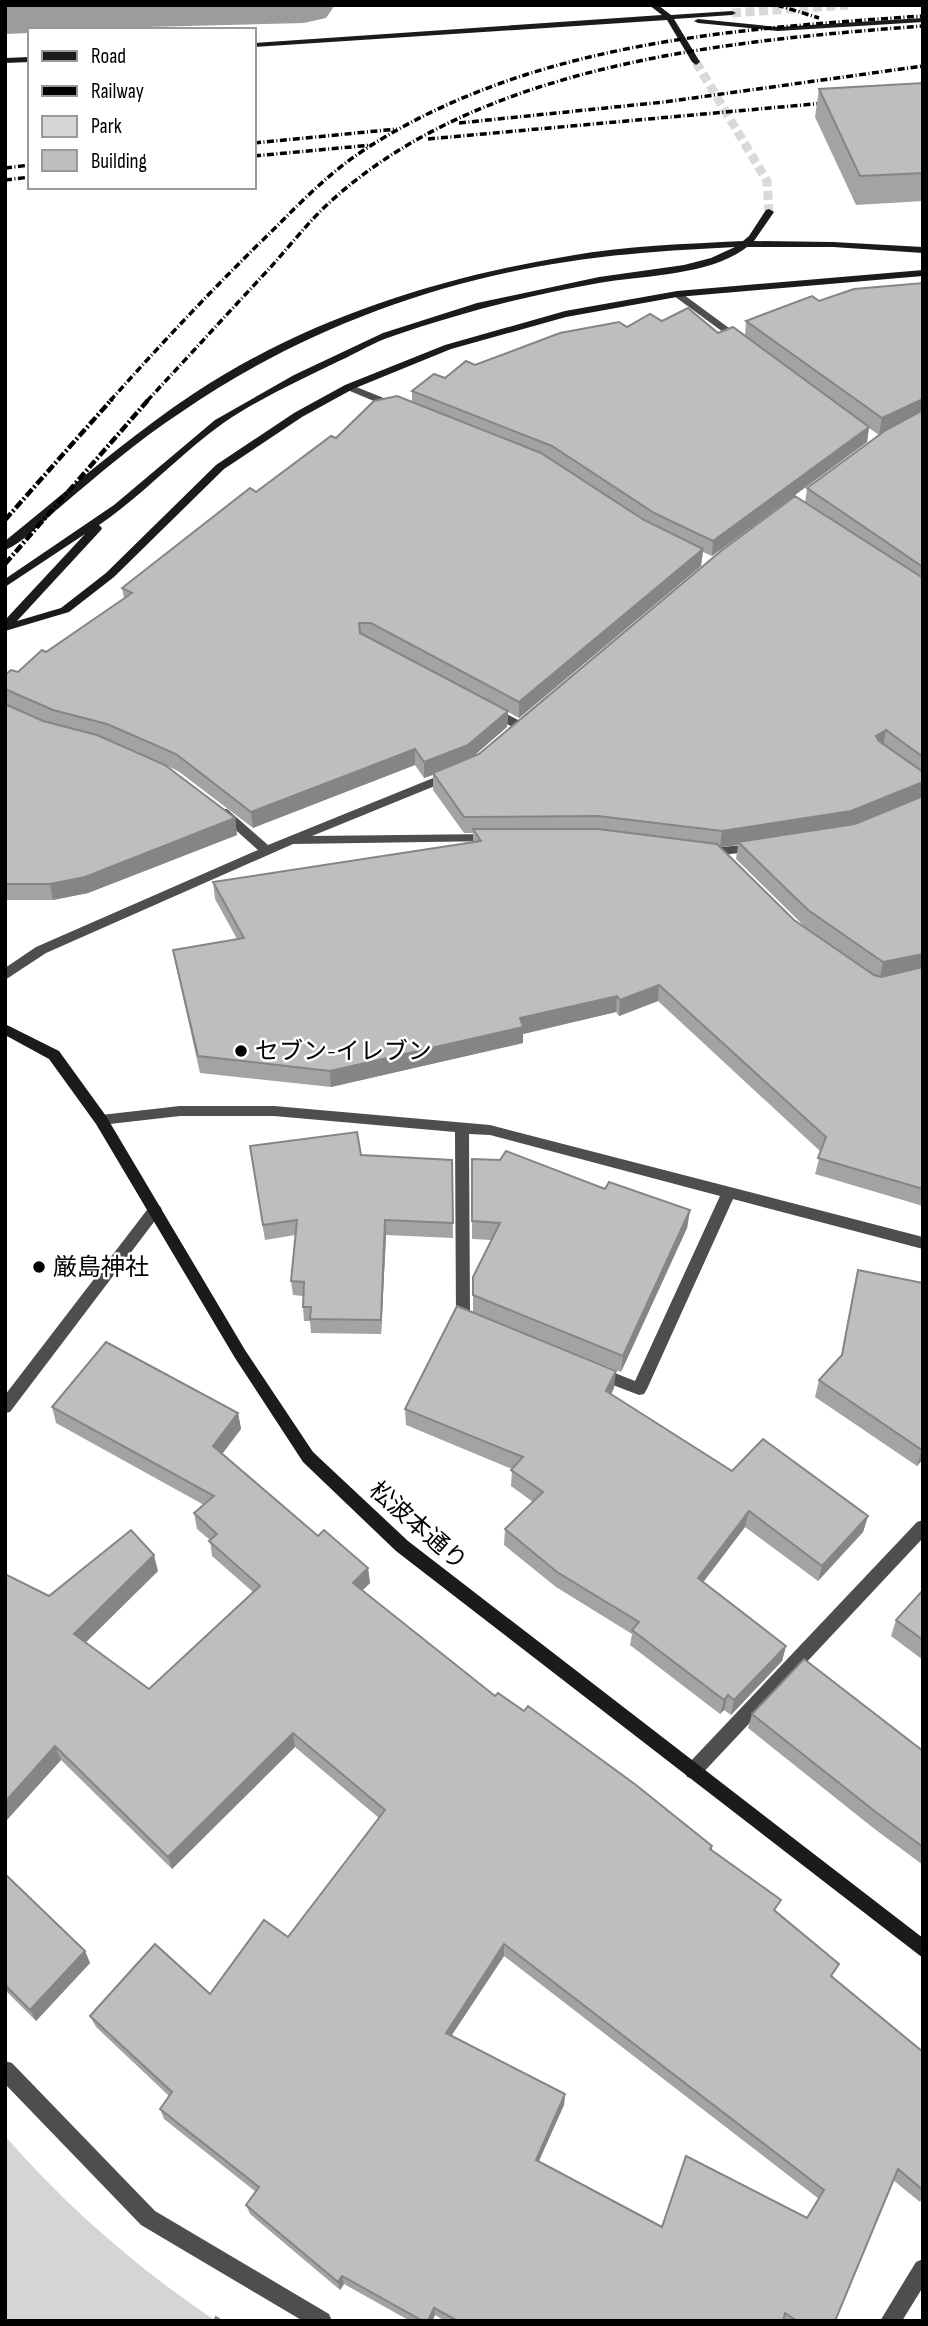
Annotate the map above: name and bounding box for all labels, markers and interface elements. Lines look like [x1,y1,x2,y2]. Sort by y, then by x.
legend [28,28,256,189]
text: Road [91,44,126,69]
text: Railway [91,79,144,104]
text: Park [91,114,122,139]
text: Building [91,149,147,174]
place label: セブン-イレブン [255,1037,432,1066]
marker: セブン-イレブン [233,1043,249,1059]
place label: 厳島神社 [53,1253,149,1282]
marker: 厳島神社 [31,1259,47,1275]
street label: 松波本通り [363,1476,473,1576]

